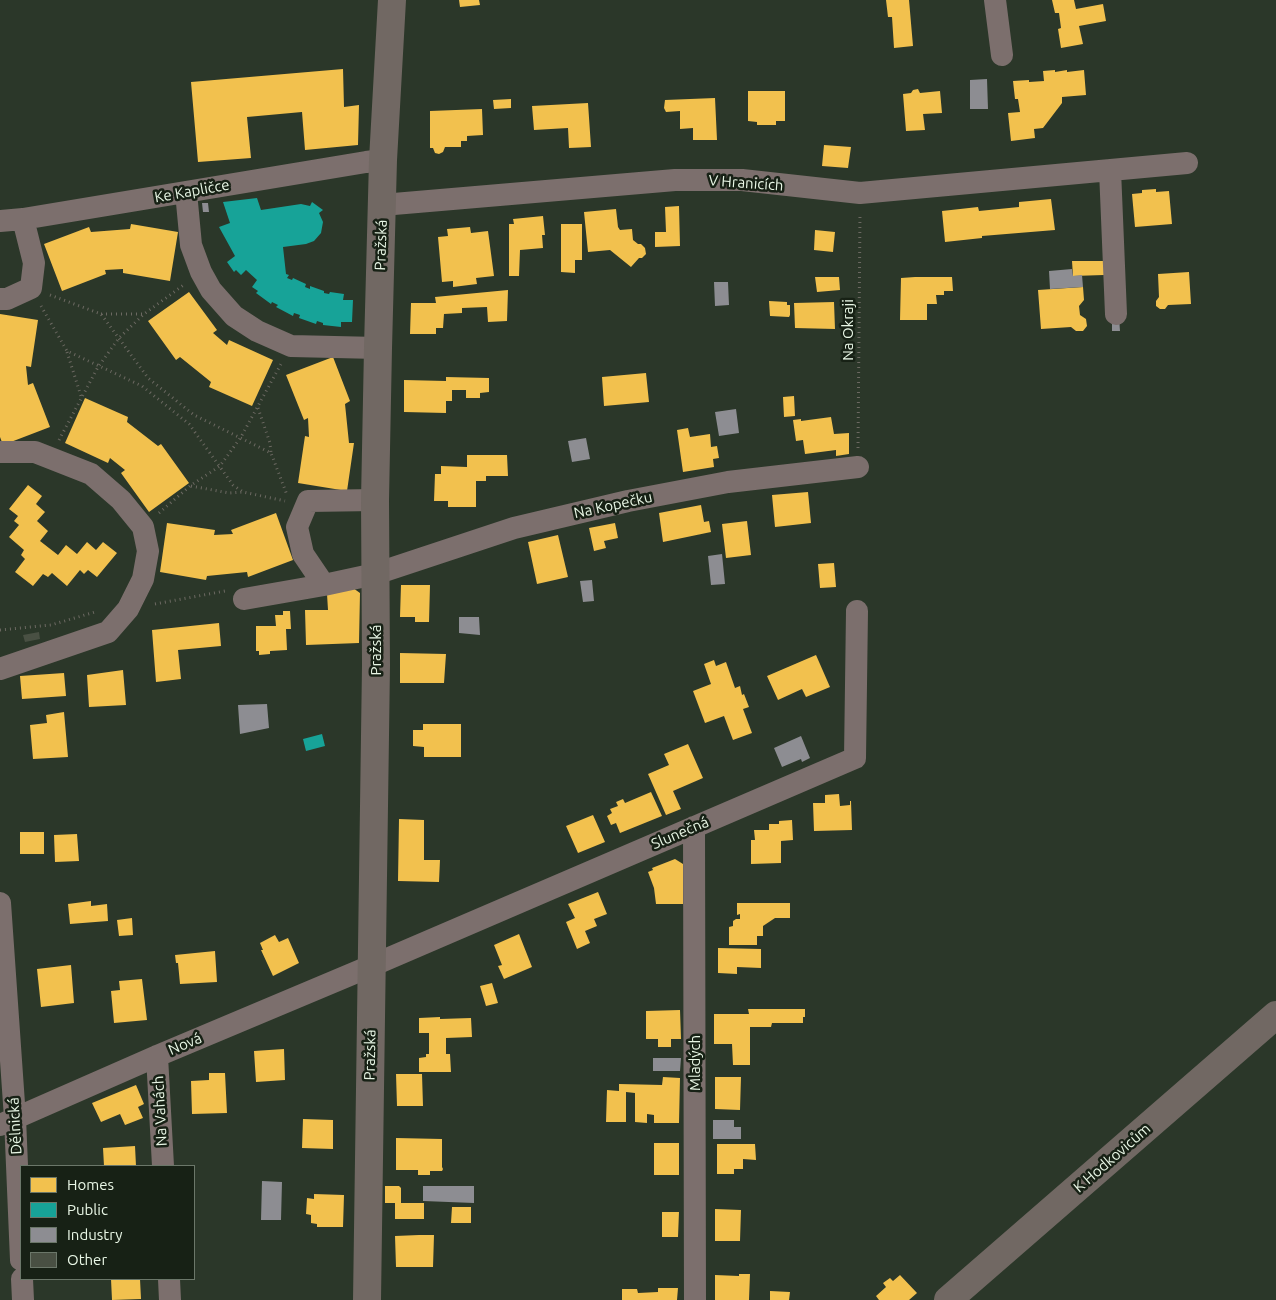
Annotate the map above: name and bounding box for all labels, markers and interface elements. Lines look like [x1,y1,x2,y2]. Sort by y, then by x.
street label: V Hranicích [708,171,784,195]
street label: Ke Kapličce [153,176,231,206]
street label: Pražská [371,219,391,271]
street label: Na Okraji [839,299,857,361]
street label: Na Kopečku [572,488,654,522]
street label: Pražská [367,624,385,676]
street label: Slunečná [649,813,711,853]
street label: Nová [166,1029,204,1059]
street label: Pražská [361,1029,379,1081]
street label: Mladých [686,1035,704,1091]
street label: Na Vahách [149,1075,171,1147]
street label: Dělnická [5,1097,25,1155]
street label: K Hodkovicům [1070,1120,1154,1196]
legend [20,1165,195,1280]
text: Homes [67,1176,114,1193]
text: Public [67,1201,108,1218]
text: Industry [67,1226,122,1243]
text: Other [67,1251,107,1268]

